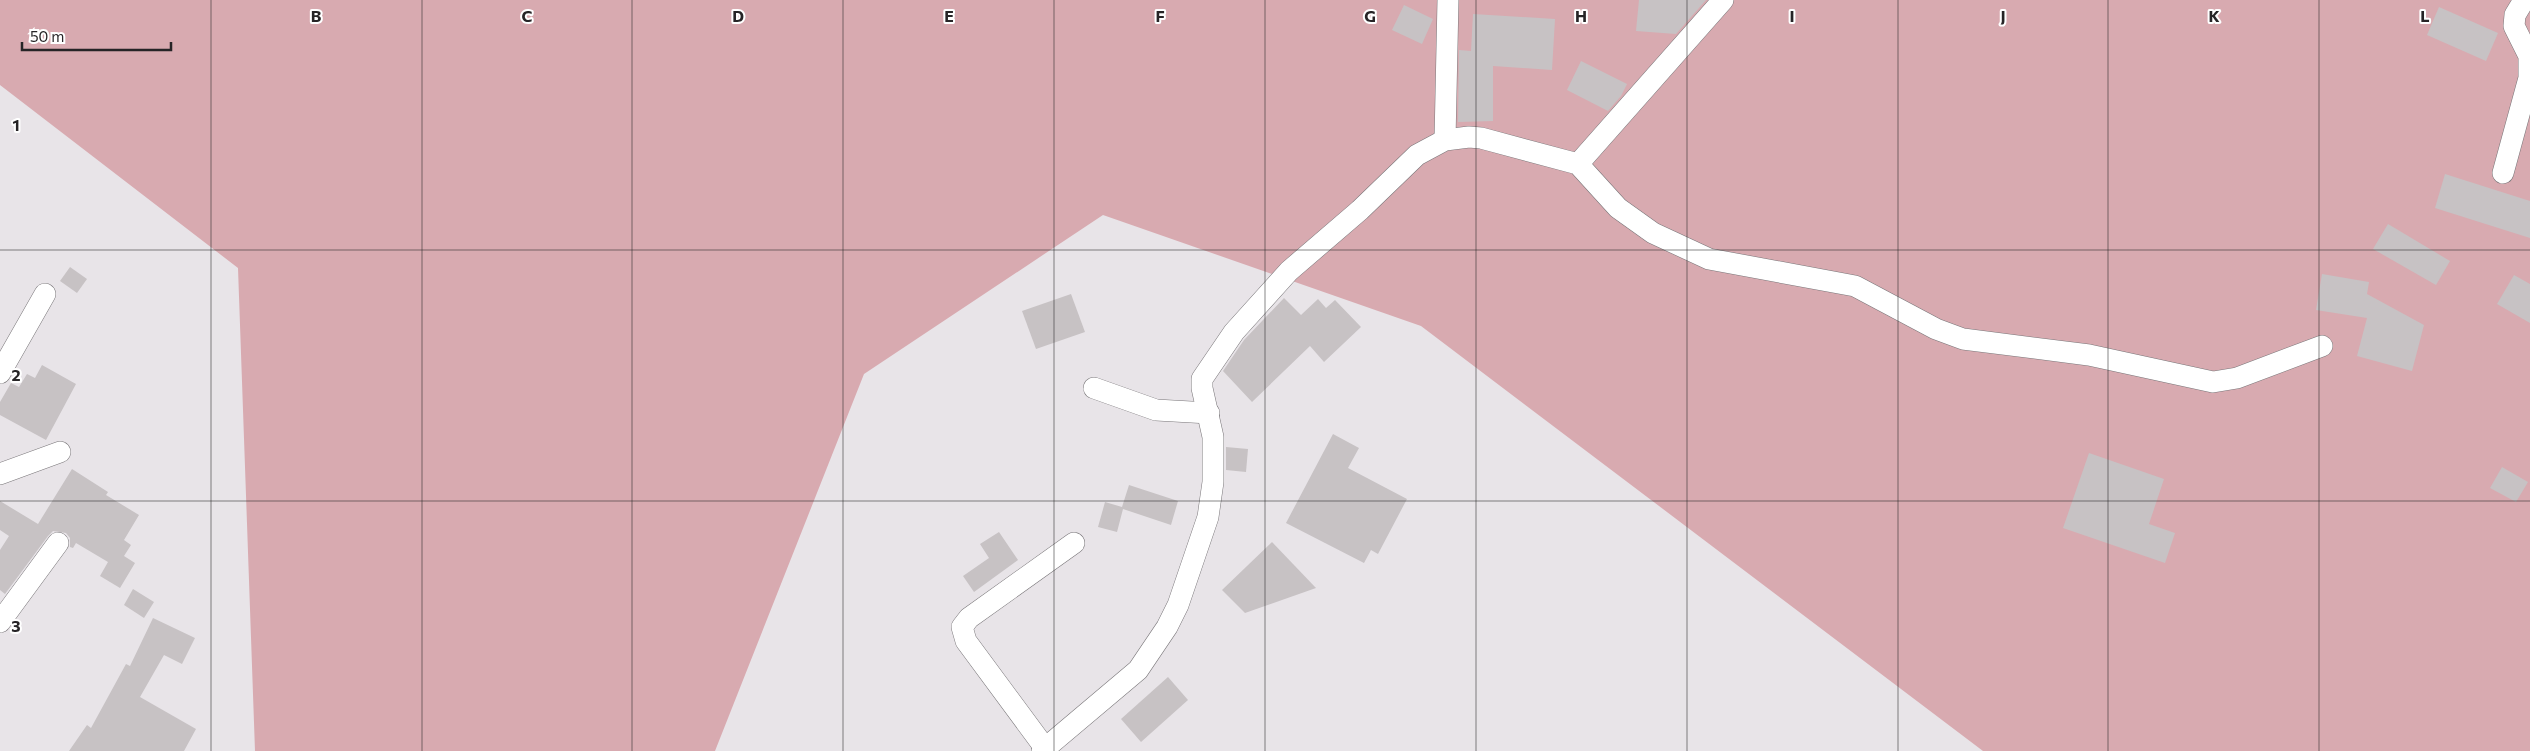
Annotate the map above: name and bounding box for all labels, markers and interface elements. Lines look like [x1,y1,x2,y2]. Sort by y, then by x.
text: B [311,6,322,25]
text: C [522,6,533,25]
text: D [732,6,744,25]
text: E [944,6,954,25]
text: F [1155,6,1165,25]
text: G [1364,6,1376,25]
text: H [1575,6,1587,25]
text: I [1789,6,1795,25]
text: J [2000,6,2006,25]
text: K [2208,6,2220,25]
text: L [2420,6,2430,25]
scale bar [22,20,171,52]
text: 50 m [30,27,64,45]
text: 1 [12,115,20,134]
text: 2 [11,365,21,384]
text: 3 [11,616,21,635]

